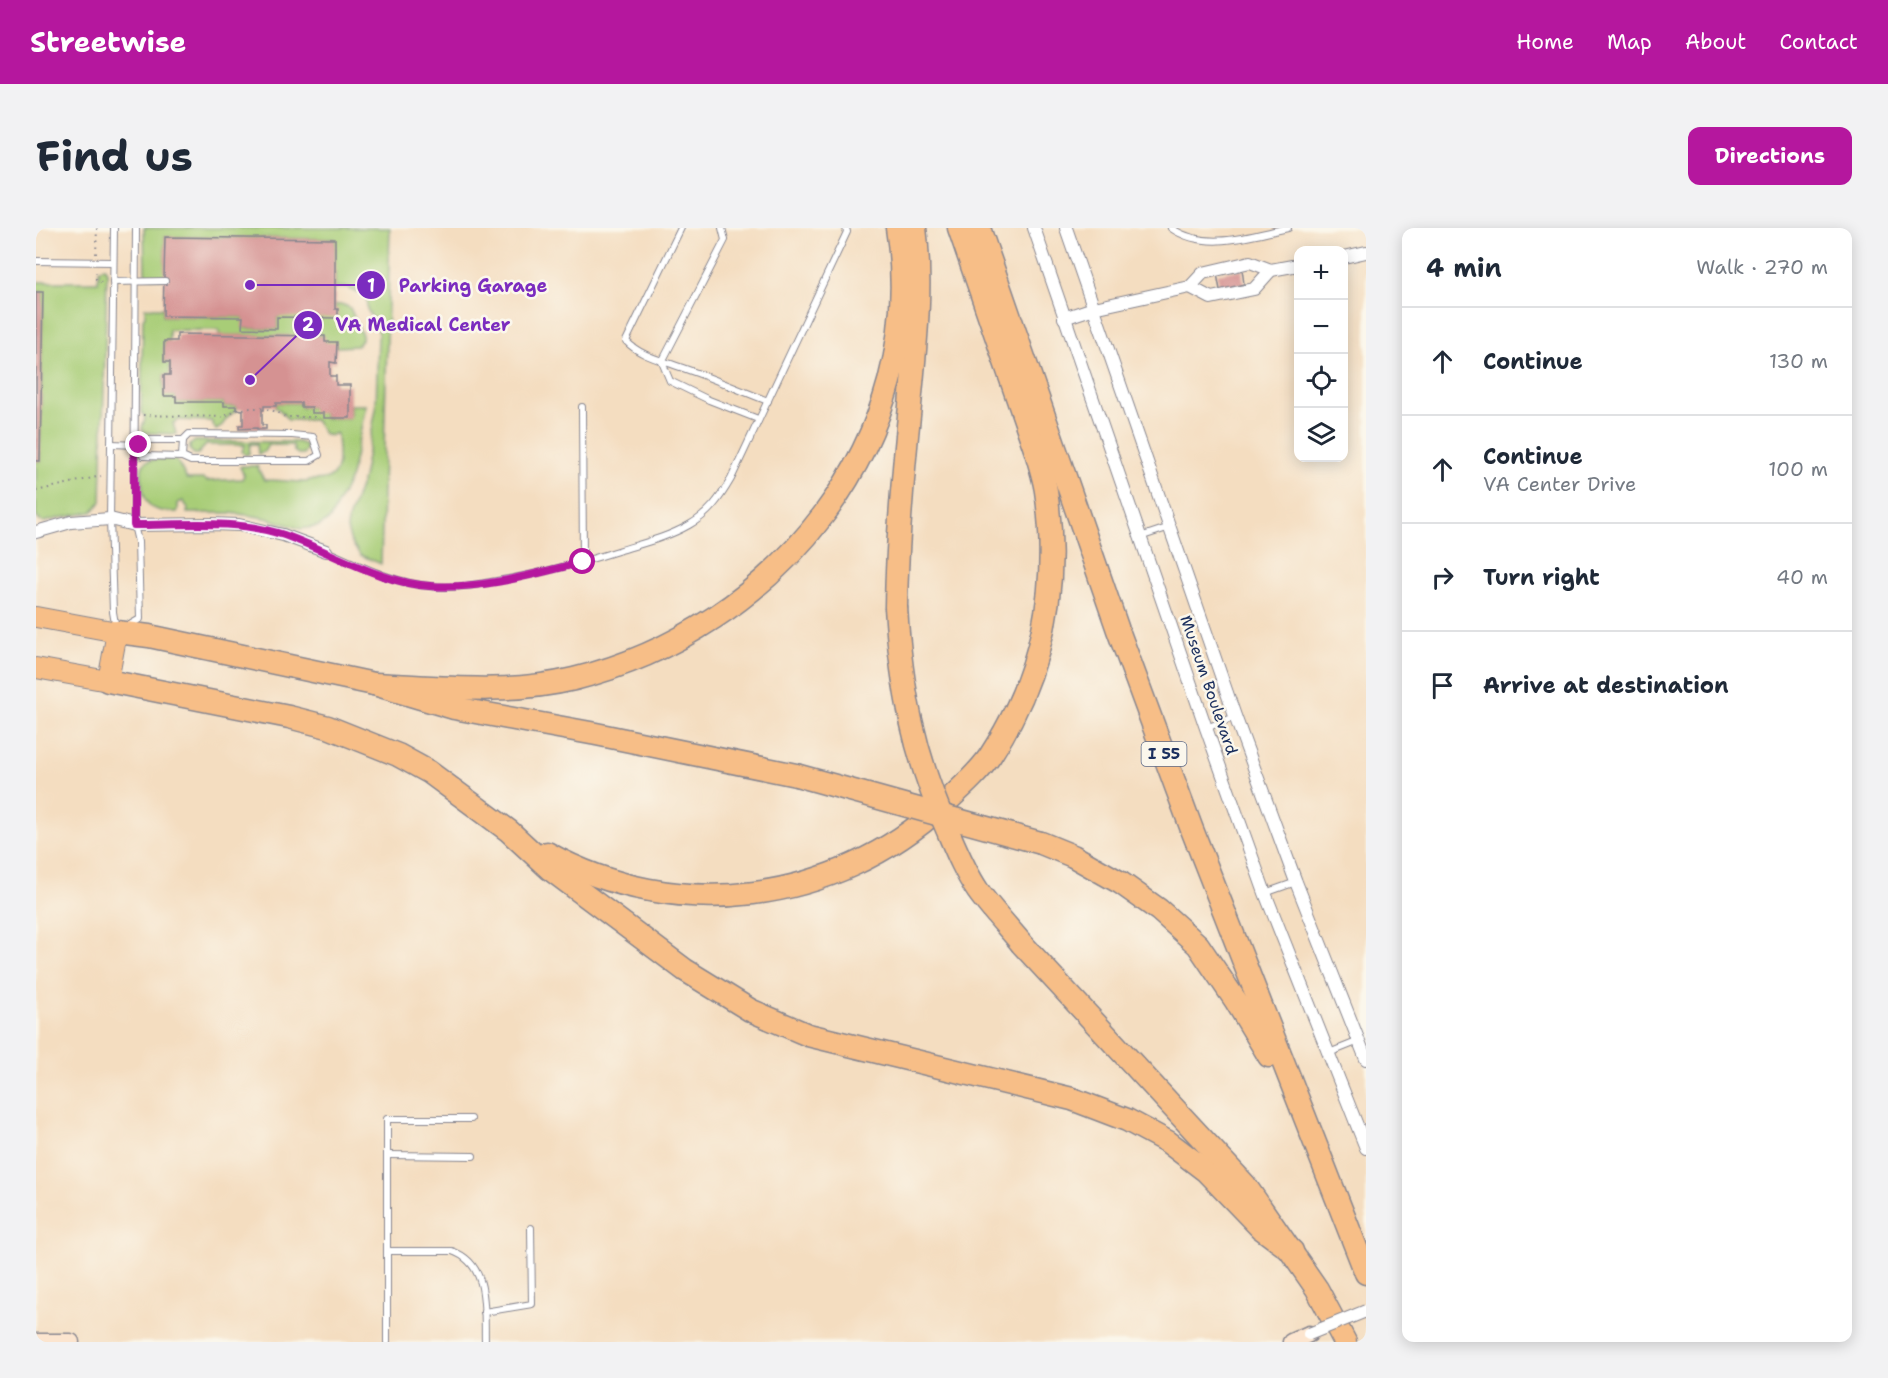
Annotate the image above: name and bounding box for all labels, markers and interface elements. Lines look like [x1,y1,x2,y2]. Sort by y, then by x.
text: Streetwise [30,23,186,61]
text: Home [1516,28,1574,56]
text: Map [1607,28,1652,56]
text: About [1685,28,1746,56]
text: Contact [1779,28,1858,56]
button: Directions [1688,127,1852,185]
text: Find us [36,128,193,184]
map controls [1294,246,1348,462]
button: + [1294,246,1348,300]
text: 4 min [1426,250,1502,285]
text: Walk · 270 m [1696,254,1828,280]
callout: Parking Garage [356,267,559,303]
text: 1 [367,274,375,298]
text: Parking Garage [399,274,547,298]
button: − [1294,300,1348,354]
callout: VA Medical Center [293,307,522,343]
text: 2 [302,313,315,337]
text: VA Medical Center [336,313,511,337]
icon: ahead [1426,345,1459,378]
text: Continue [1483,347,1583,376]
text: 130 m [1769,348,1828,374]
button: locate [1294,354,1348,408]
button: layers [1294,408,1348,462]
route end [125,431,151,457]
text: Continue [1483,442,1583,471]
icon: ahead [1426,453,1459,486]
text: 100 m [1768,456,1828,482]
text: VA Center Drive [1483,471,1636,497]
route start [569,548,595,574]
icon: right [1426,561,1459,594]
text: Turn right [1483,563,1600,592]
text: 40 m [1776,564,1828,590]
street label: Museum Boulevard [1175,612,1243,758]
icon: arrive [1426,669,1459,702]
text: Arrive at destination [1483,671,1729,700]
road number: I 55 [1142,742,1186,766]

